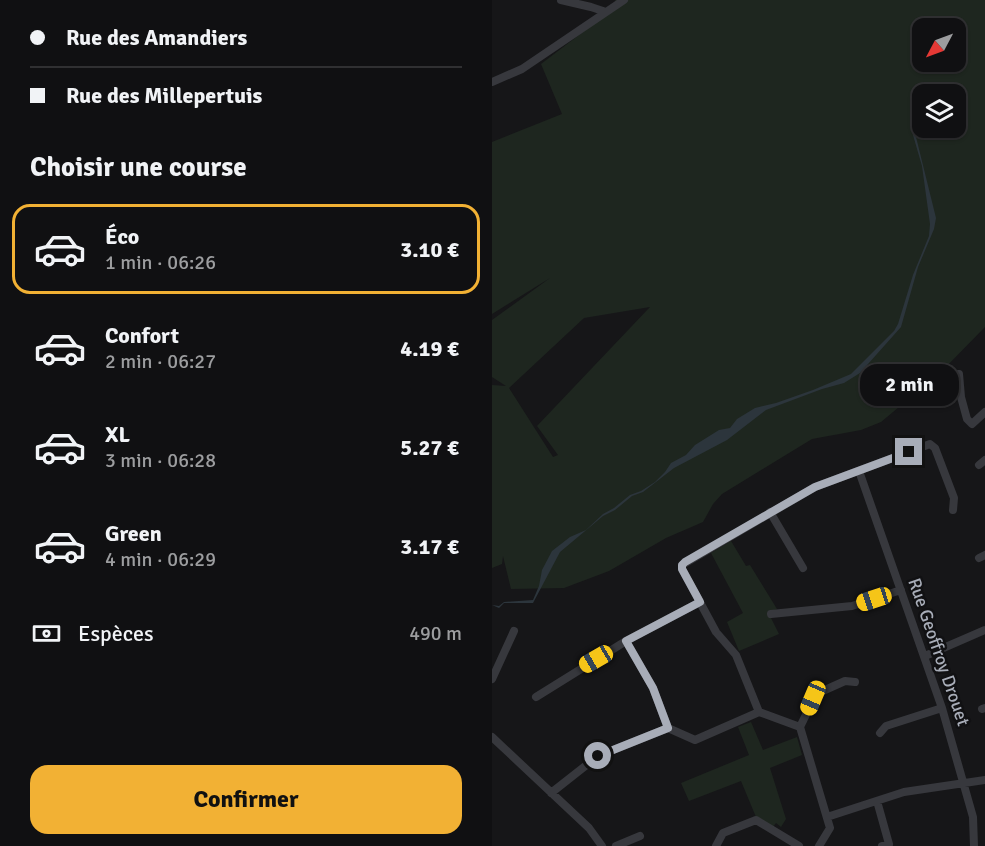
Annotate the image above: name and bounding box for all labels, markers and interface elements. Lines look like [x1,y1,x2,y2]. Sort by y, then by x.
north arrow [912,18,966,72]
map controls [912,18,966,138]
text: Rue des Amandiers [66,24,247,51]
text: Rue des Millepertuis [66,82,262,109]
button: layers [912,84,966,138]
text: Choisir une course [30,151,247,184]
icon: car [33,222,87,276]
text: Éco [105,223,139,250]
text: 3.10 € [400,236,459,263]
text: 1 min · 06:26 [105,250,216,275]
icon: car [33,321,87,375]
text: Confort [105,322,179,349]
text: 4.19 € [400,335,459,362]
text: 2 min · 06:27 [105,349,216,374]
callout: 2 min [860,365,958,407]
text: 2 min [885,372,934,397]
icon: car [33,420,87,474]
text: XL [105,421,130,448]
text: 5.27 € [400,434,459,461]
route end [895,438,922,465]
text: 3 min · 06:28 [105,448,216,473]
icon: car [33,519,87,573]
text: Green [105,520,162,547]
text: 3.17 € [400,533,459,560]
text: 4 min · 06:29 [105,547,216,572]
street label: Rue Geoffroy Drouet [903,575,975,729]
car [854,585,894,613]
icon: cash [30,617,63,650]
text: Espèces [78,620,154,647]
text: 490 m [409,621,462,646]
car [576,642,616,676]
car [798,678,828,718]
route start [584,742,611,769]
button: Confirmer [30,765,462,834]

